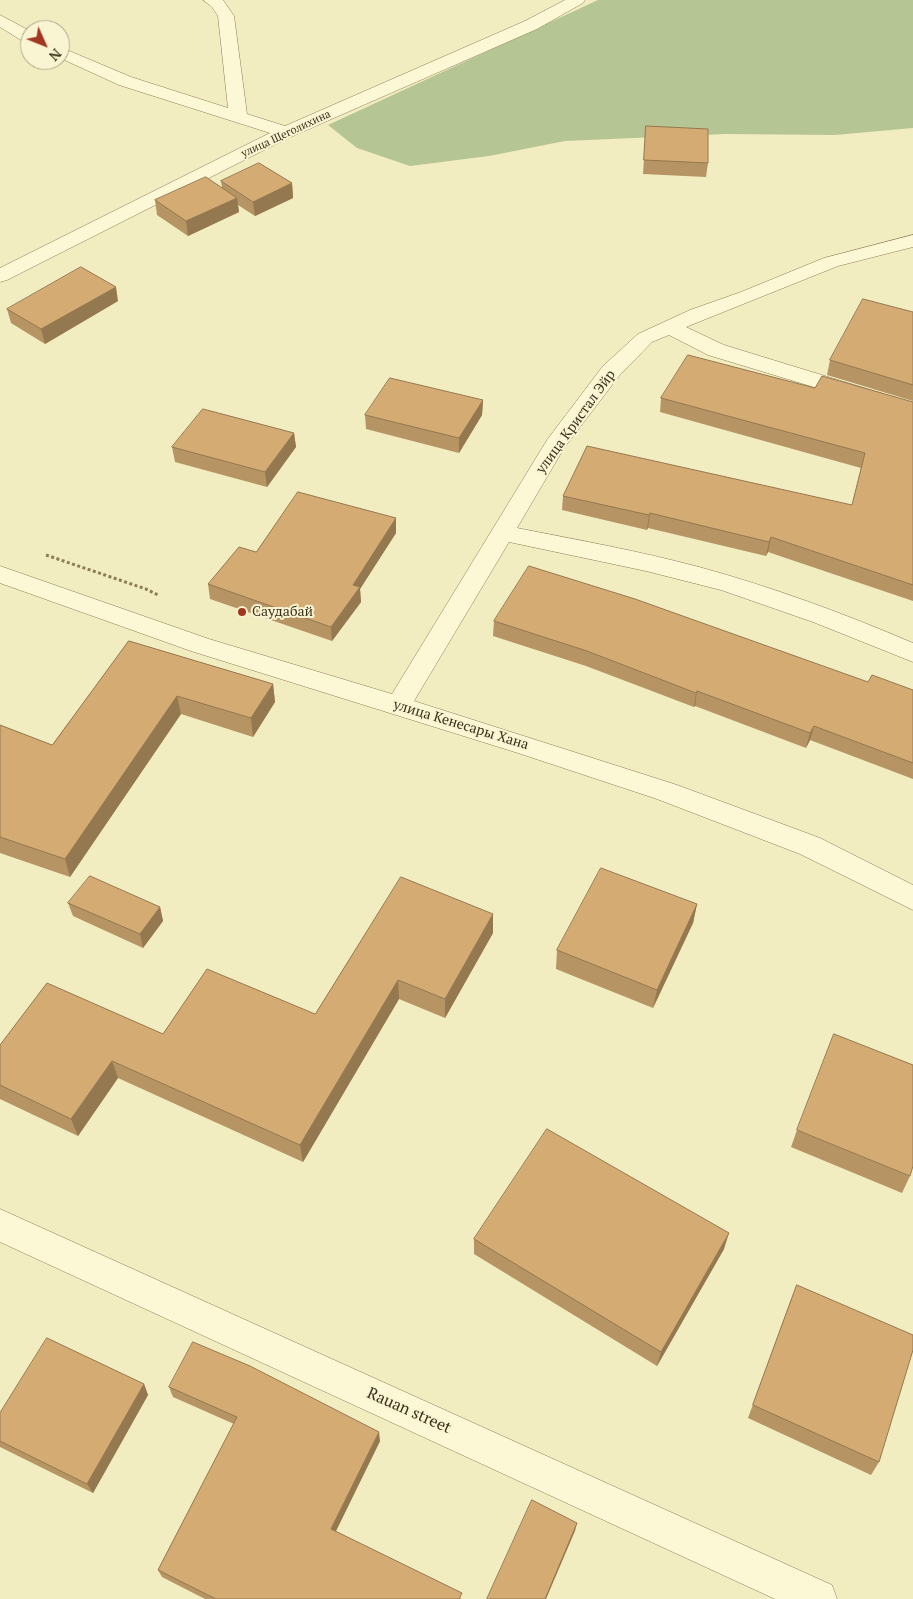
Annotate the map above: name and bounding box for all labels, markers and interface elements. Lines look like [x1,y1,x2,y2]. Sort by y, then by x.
north arrow [20,20,70,70]
text: N [45,45,66,65]
street label: улица Щеголихина [239,108,333,160]
street label: улица Кристал Эйр [533,367,619,477]
place label: Саудабай [252,604,313,620]
marker: Саудабай [236,606,248,618]
street label: улица Кенесары Хана [391,696,531,754]
street label: Rauan street [364,1384,454,1438]

